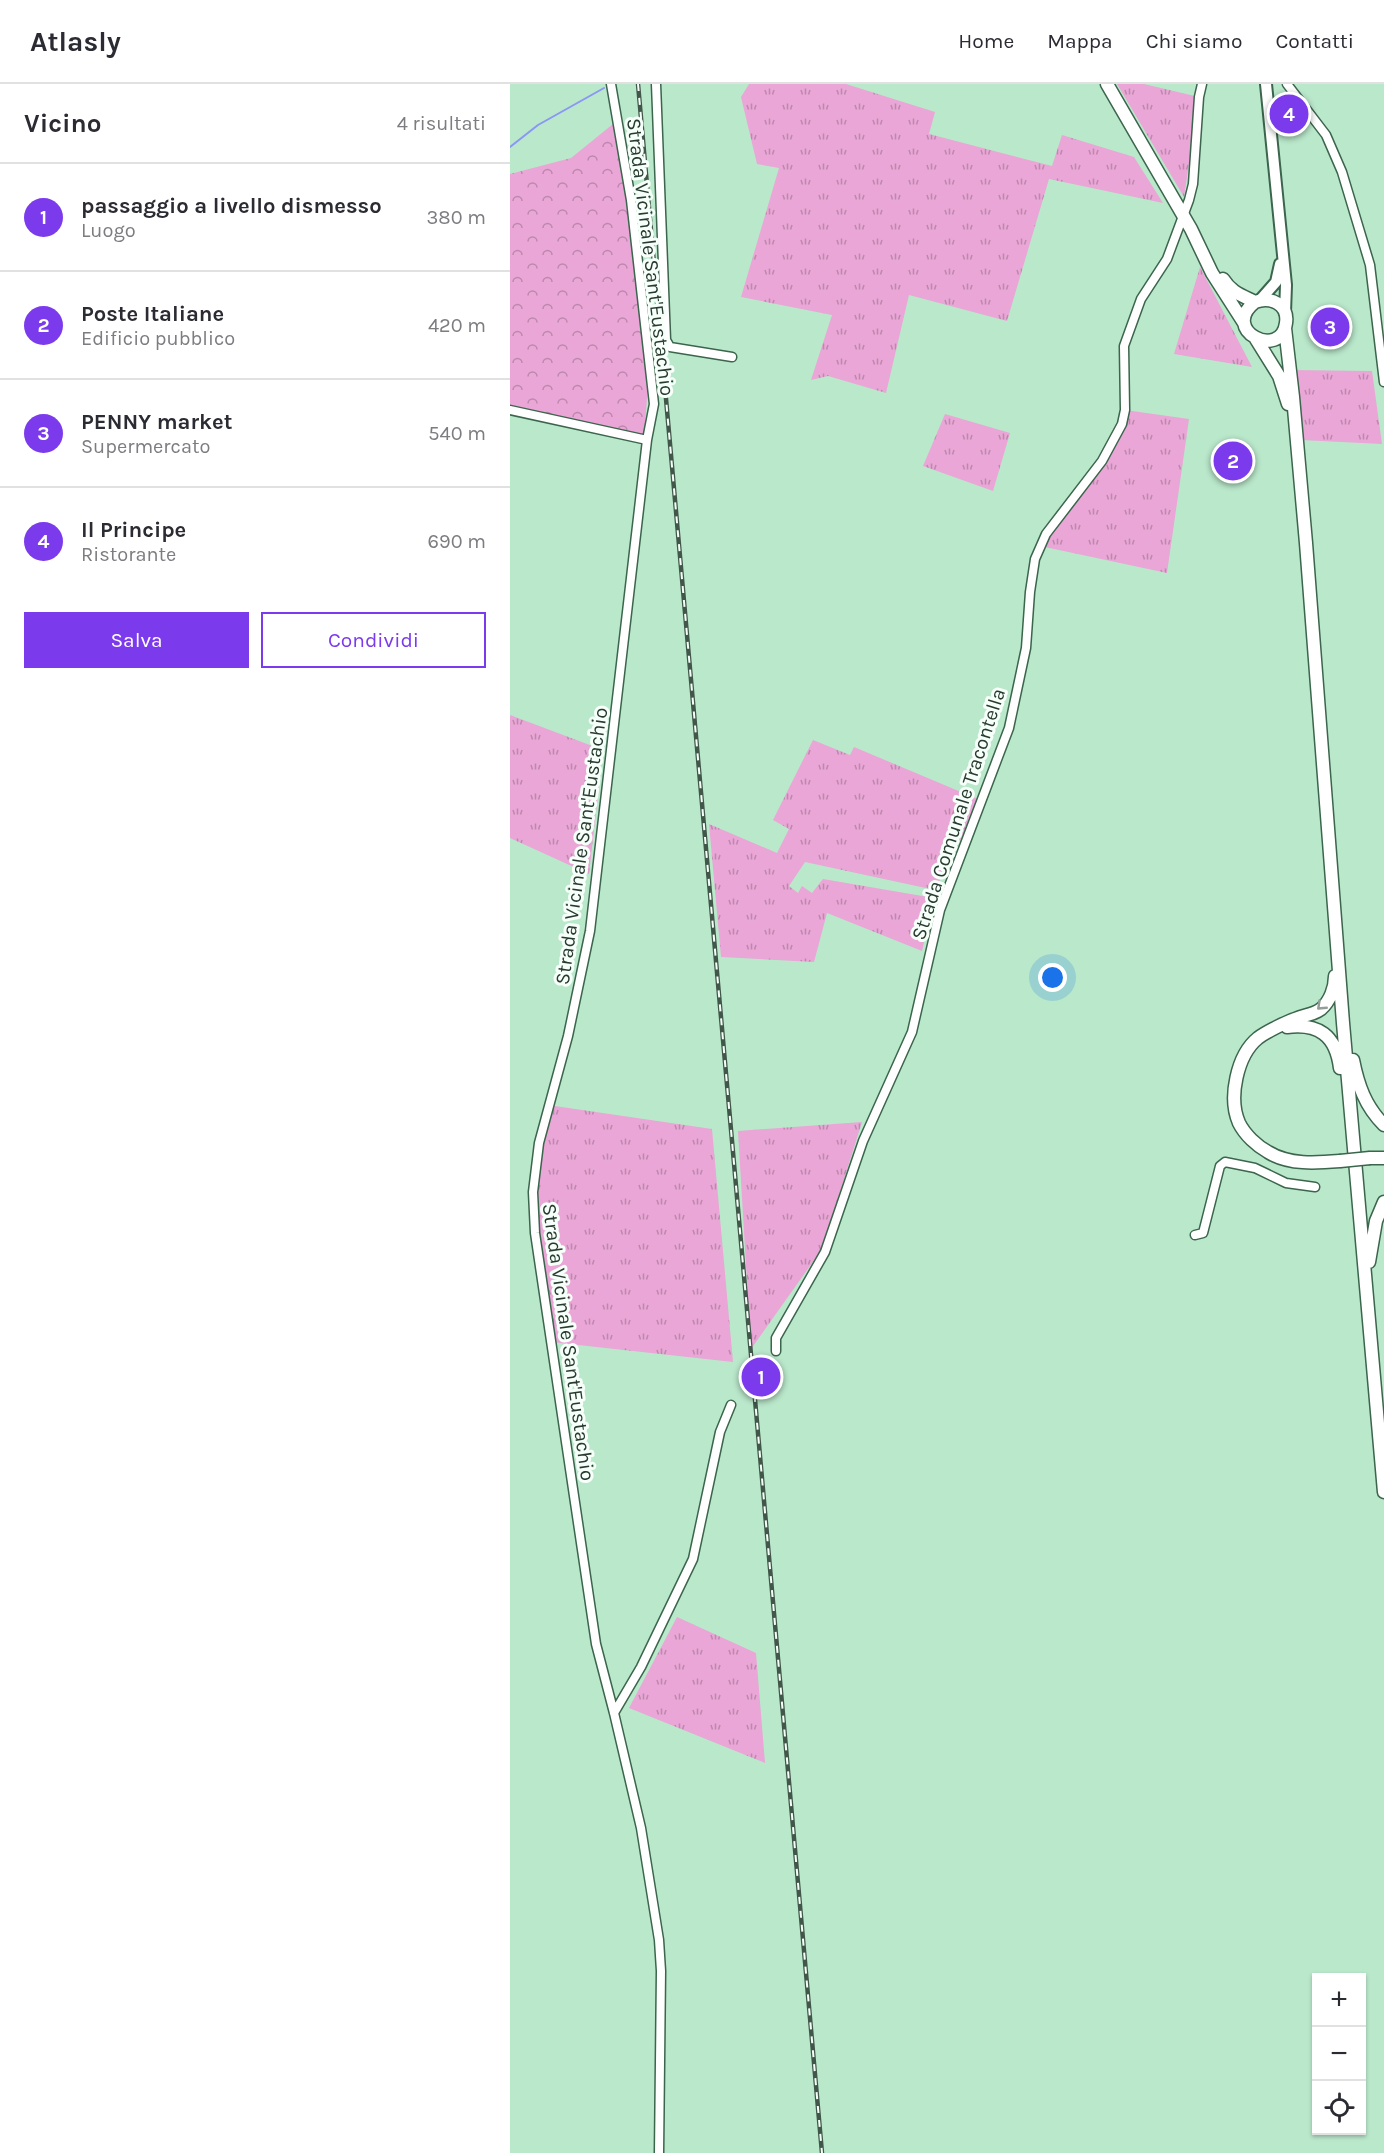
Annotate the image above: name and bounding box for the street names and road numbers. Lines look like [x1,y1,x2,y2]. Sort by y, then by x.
street label: Strada Vicinale Sant'Eustachio [622,117,679,397]
street label: Strada Comunale Tracontella [907,685,1010,943]
street label: Strada Vicinale Sant'Eustachio [551,706,612,986]
street label: Strada Vicinale Sant'Eustachio [538,1202,599,1482]

